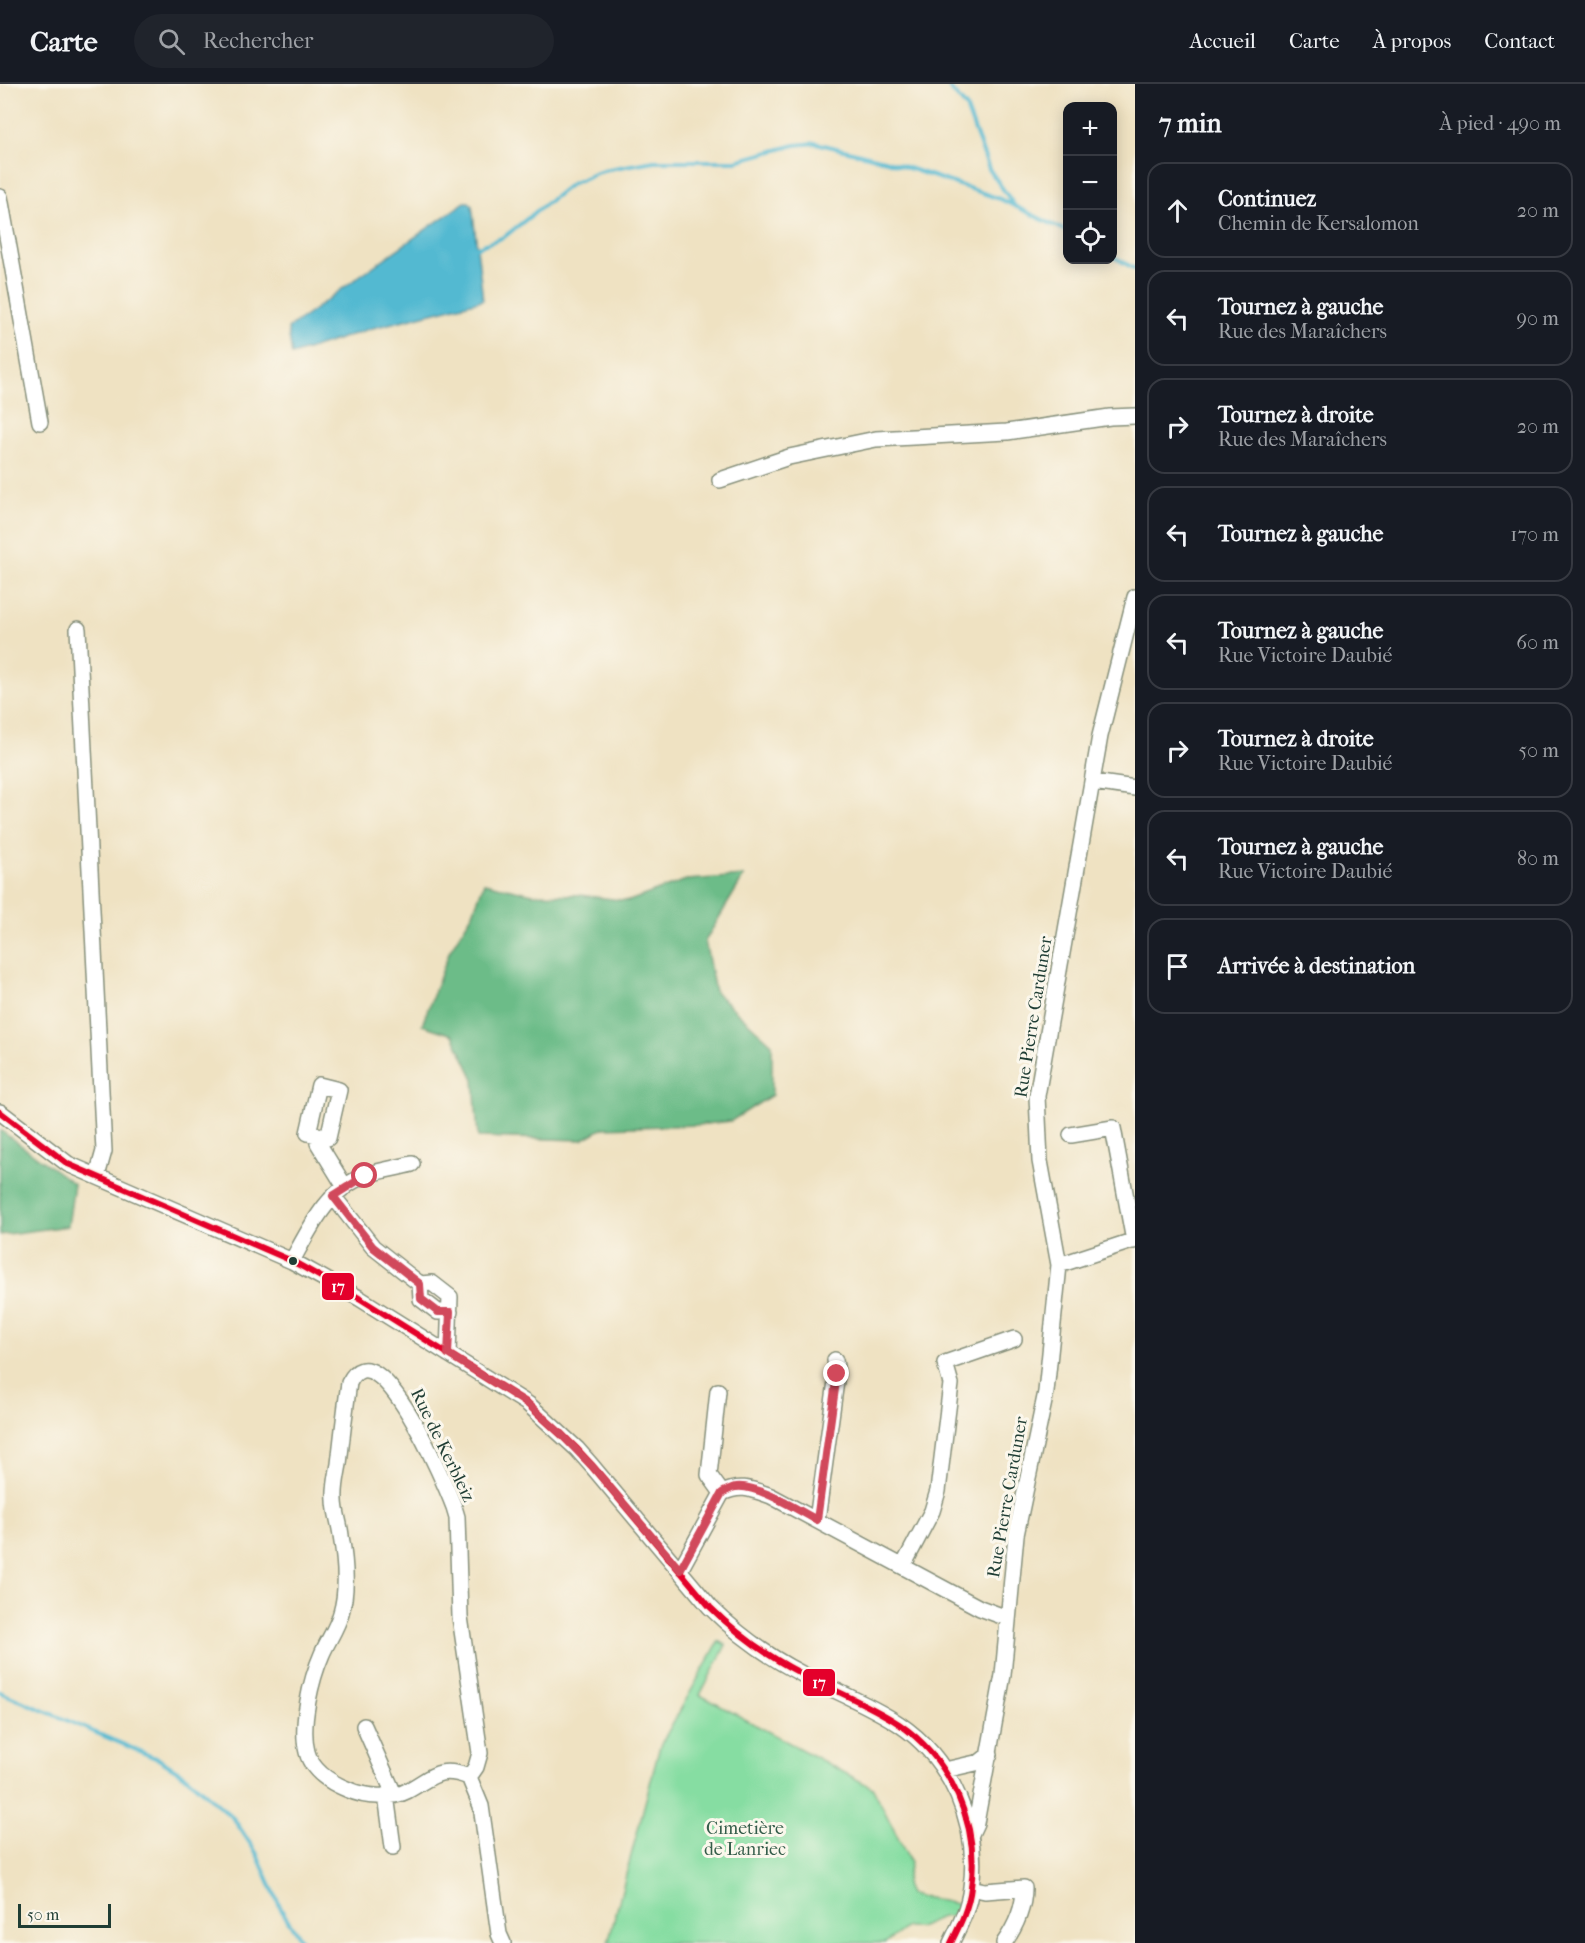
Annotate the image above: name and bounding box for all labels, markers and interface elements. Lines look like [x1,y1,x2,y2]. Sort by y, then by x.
search box [134,14,554,68]
text: Carte [30,25,98,58]
icon: search [155,25,188,58]
text: Rechercher [203,28,313,54]
text: Accueil [1190,29,1256,53]
text: Carte [1289,29,1340,53]
text: À propos [1373,29,1451,53]
text: Contact [1484,29,1555,53]
map controls [1063,102,1117,264]
button: + [1063,102,1117,156]
text: 7 min [1159,108,1222,139]
text: À pied · 490 m [1440,112,1561,135]
button: − [1063,156,1117,210]
text: Continuez [1218,186,1316,212]
icon: ahead [1161,194,1194,227]
text: 20 m [1517,199,1559,222]
button: locate [1063,210,1117,264]
text: Chemin de Kersalomon [1218,212,1419,235]
text: Tournez à gauche [1218,294,1383,320]
icon: left [1161,302,1194,335]
text: 90 m [1517,307,1559,330]
text: Rue des Maraîchers [1218,320,1387,343]
text: Tournez à droite [1218,402,1374,428]
icon: right [1161,410,1194,443]
text: 20 m [1517,415,1559,438]
text: Rue des Maraîchers [1218,428,1387,451]
icon: left [1161,518,1194,551]
text: Tournez à gauche [1218,521,1383,547]
text: 170 m [1510,523,1559,546]
text: Tournez à gauche [1218,618,1383,644]
icon: left [1161,626,1194,659]
text: 60 m [1516,631,1559,654]
text: Rue Victoire Daubié [1218,644,1392,667]
text: Tournez à droite [1218,726,1374,752]
icon: right [1161,734,1194,767]
text: 50 m [1518,739,1559,762]
text: Rue Victoire Daubié [1218,752,1392,775]
text: Tournez à gauche [1218,834,1383,860]
icon: left [1161,842,1194,875]
text: 80 m [1517,847,1559,870]
text: Rue Victoire Daubié [1218,860,1392,883]
street label: Rue Pierre Carduner [1010,934,1057,1099]
icon: arrive [1161,950,1194,983]
text: Arrivée à destination [1218,953,1415,979]
route start [351,1162,377,1188]
unlabelled marker [287,1255,299,1267]
line badge: 17 [321,1272,355,1301]
text: 17 [331,1277,345,1296]
route end [823,1360,849,1386]
street label: Rue de Kerbleiz [406,1385,479,1506]
street label: Rue Pierre Carduner [983,1415,1032,1579]
line badge: 17 [802,1668,836,1697]
text: 17 [812,1673,826,1692]
park label: Cimetière de Lanriec [704,1818,786,1860]
scale bar [18,1901,111,1928]
text: 50 m [27,1905,59,1924]

